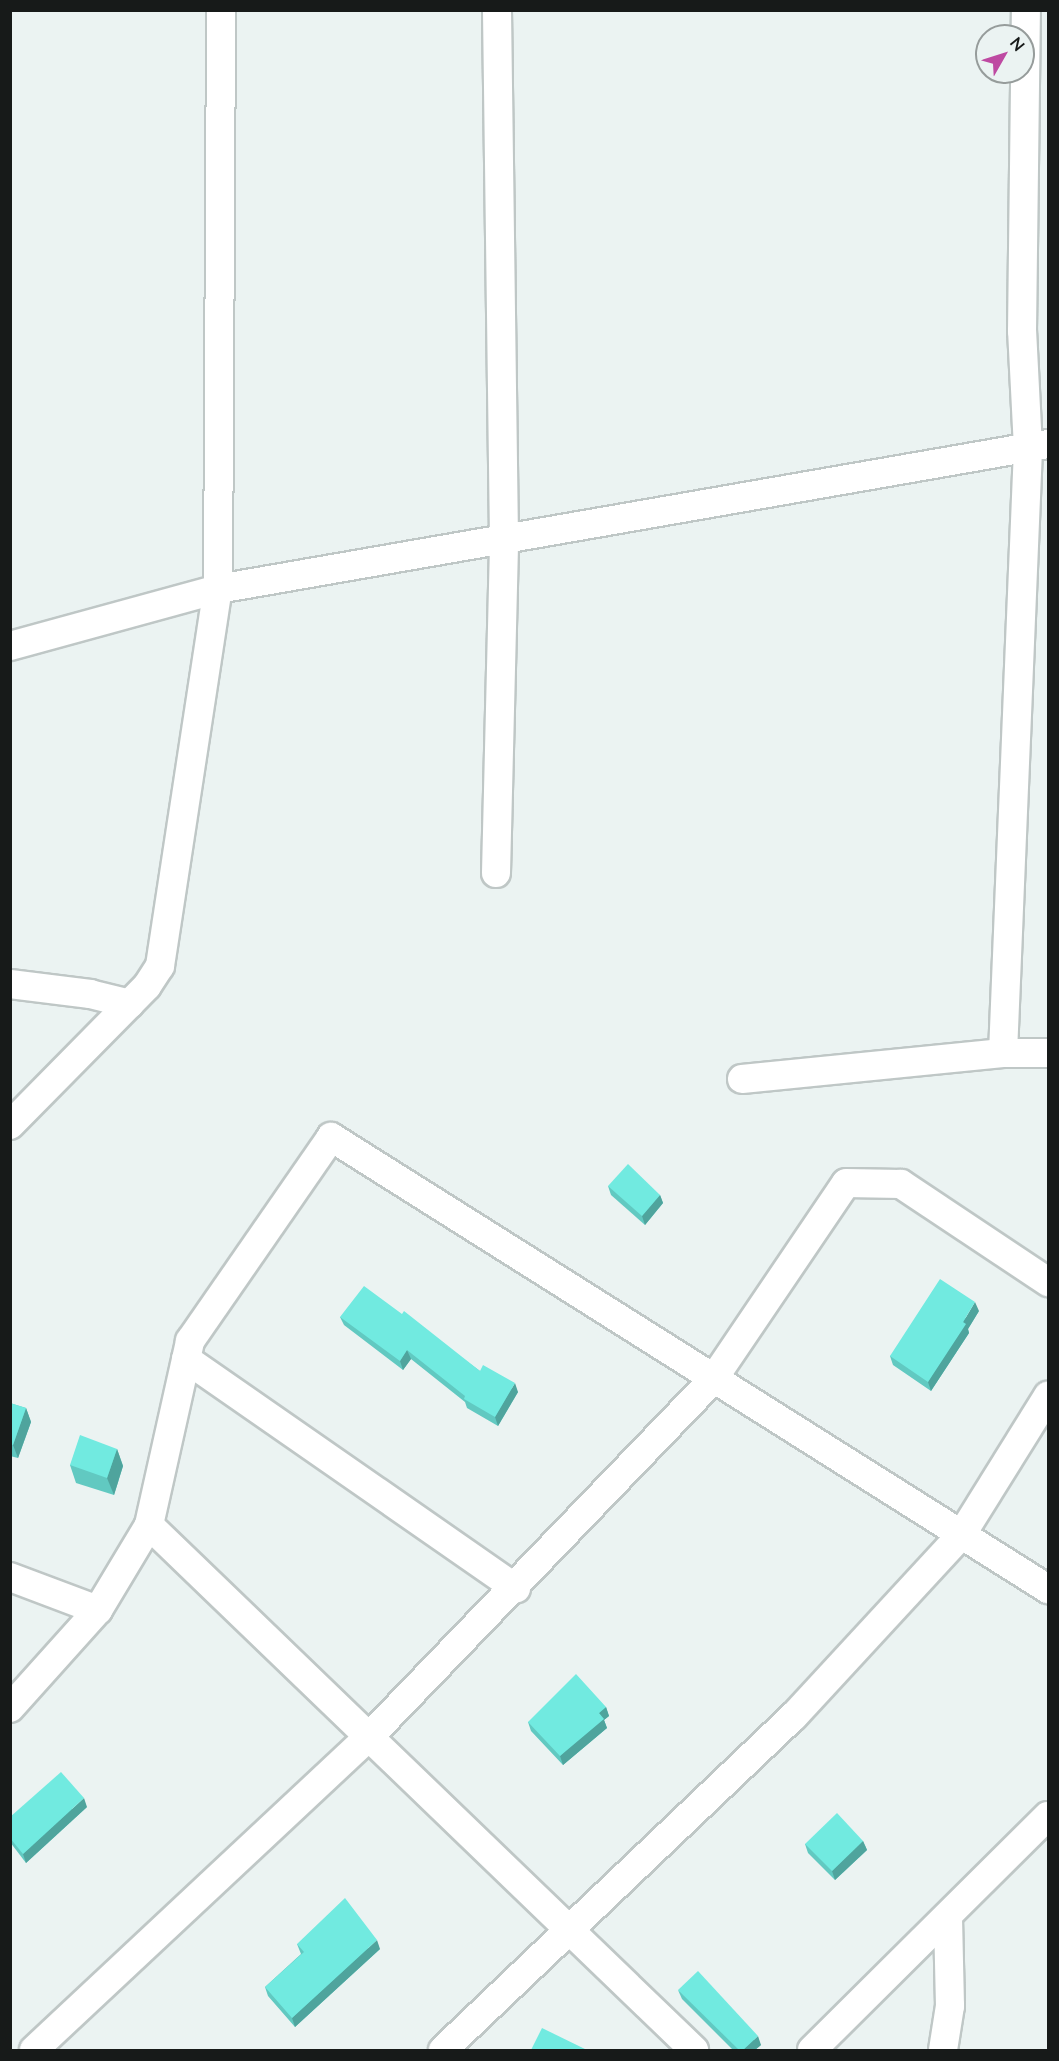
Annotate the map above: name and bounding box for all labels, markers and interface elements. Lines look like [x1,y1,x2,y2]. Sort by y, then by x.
north arrow [975,24,1035,84]
text: N [1007,33,1029,54]

